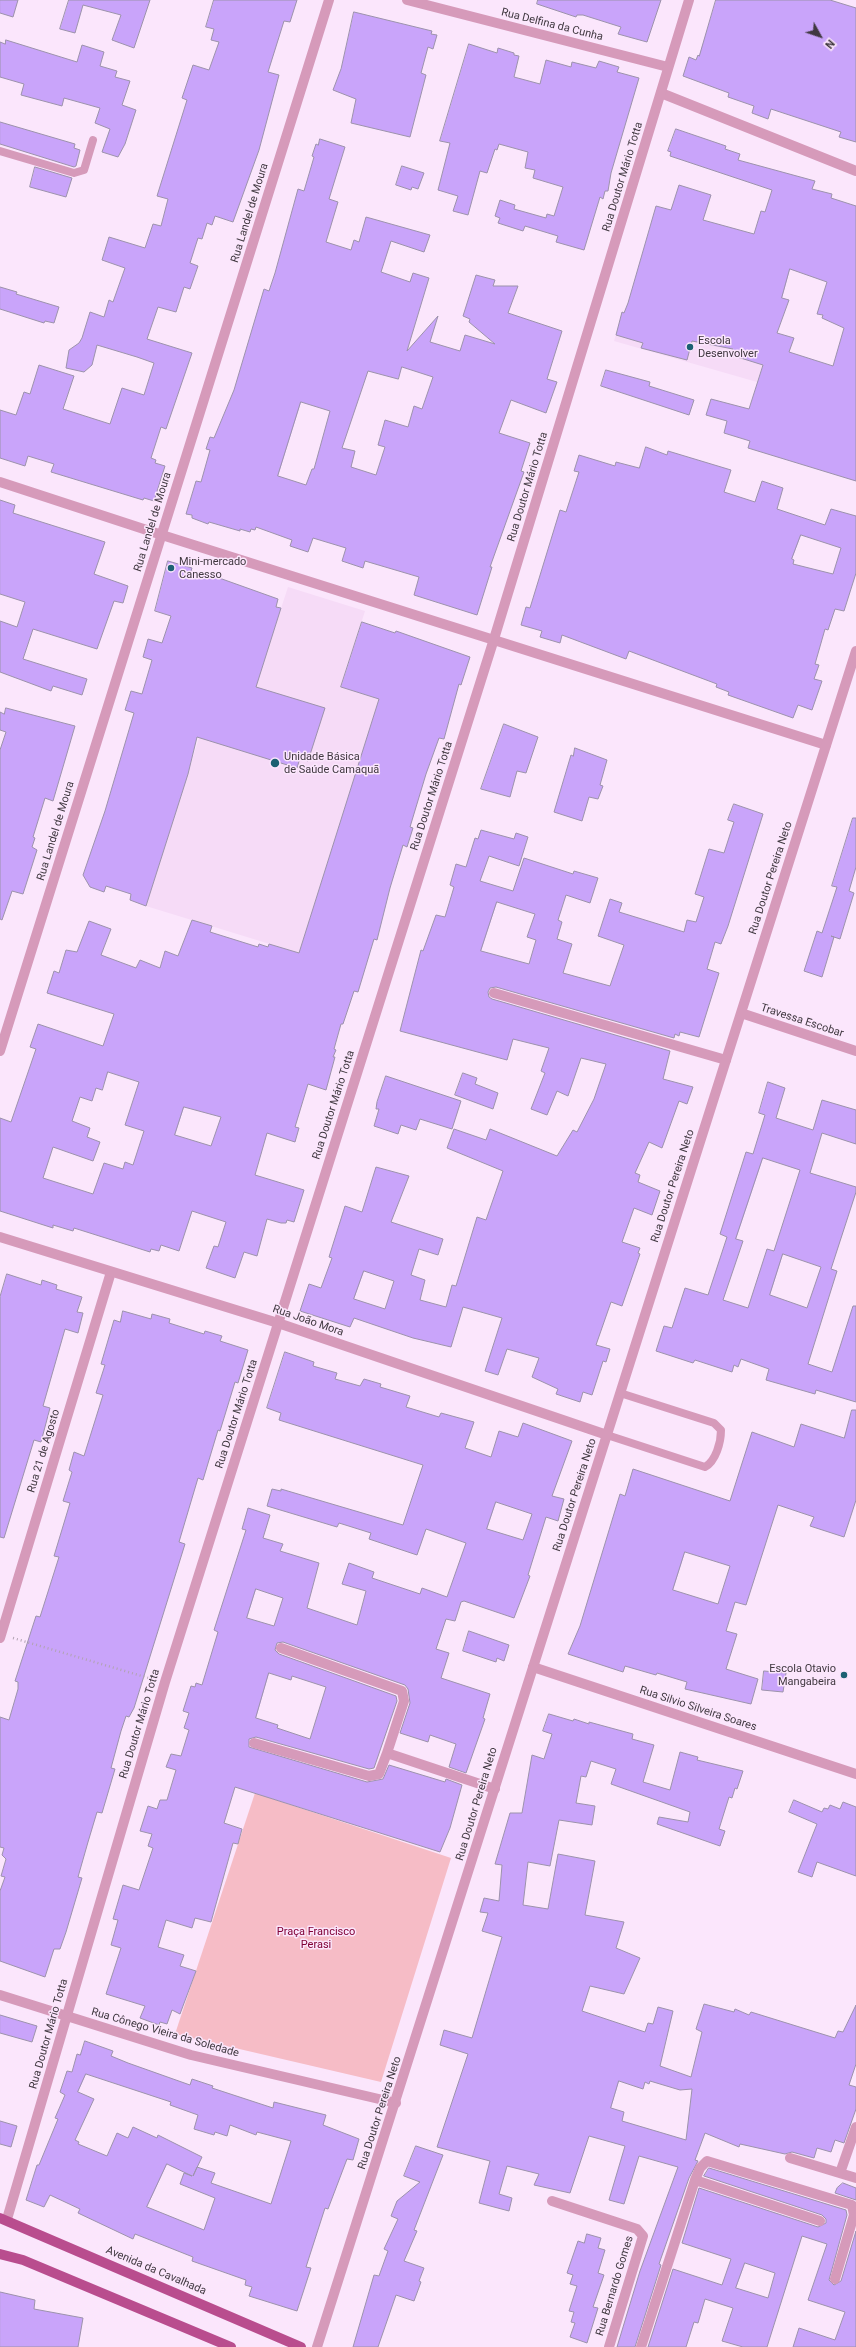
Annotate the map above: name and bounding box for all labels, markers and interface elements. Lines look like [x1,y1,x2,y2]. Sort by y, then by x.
street label: Rua Delfina da Cunha [500,6,604,44]
north arrow [800,16,840,56]
text: N [822,37,837,51]
street label: Rua Doutor Mário Totta [600,121,646,233]
street label: Rua Landel de Moura [229,162,271,264]
place label: Escola Desenvolver [698,334,758,360]
marker: Escola Desenvolver [685,342,695,352]
street label: Rua Doutor Mário Totta [505,431,551,543]
street label: Rua Landel de Moura [132,471,174,573]
place label: Mini-mercado Canesso [179,555,246,581]
marker: Mini-mercado Canesso [166,563,176,573]
street label: Rua Doutor Mário Totta [408,740,456,852]
place label: Unidade Básica de Saúde Camaquã [284,750,379,776]
marker: Unidade Básica de Saúde Camaquã [269,757,281,769]
street label: Rua Landel de Moura [35,780,77,882]
street label: Rua Doutor Pereira Neto [747,820,795,936]
street label: Travessa Escobar [759,1001,845,1041]
street label: Rua Doutor Mário Totta [310,1049,358,1161]
street label: Rua Doutor Pereira Neto [649,1128,697,1244]
street label: Rua João Mora [271,1303,345,1339]
street label: Rua Doutor Mário Totta [213,1358,261,1470]
street label: Rua 21 de Agosto [25,1408,63,1494]
street label: Rua Doutor Pereira Neto [551,1437,599,1553]
place label: Escola Otavio Mangabeira [769,1662,836,1688]
street label: Rua Doutor Mário Totta [117,1668,163,1780]
marker: Escola Otavio Mangabeira [839,1670,849,1680]
street label: Rua Silvio Silveira Soares [638,1684,758,1734]
street label: Rua Doutor Pereira Neto [453,1746,501,1862]
park label: Praça Francisco Perasi [277,1925,355,1951]
street label: Rua Doutor Mário Totta [27,1977,71,2091]
street label: Rua Cônego Vieira da Soledade [90,2006,240,2060]
street label: Rua Doutor Pereira Neto [356,2055,404,2171]
street label: Rua Bernardo Gomes [594,2234,636,2338]
street label: Avenida da Cavalhada [104,2244,208,2298]

